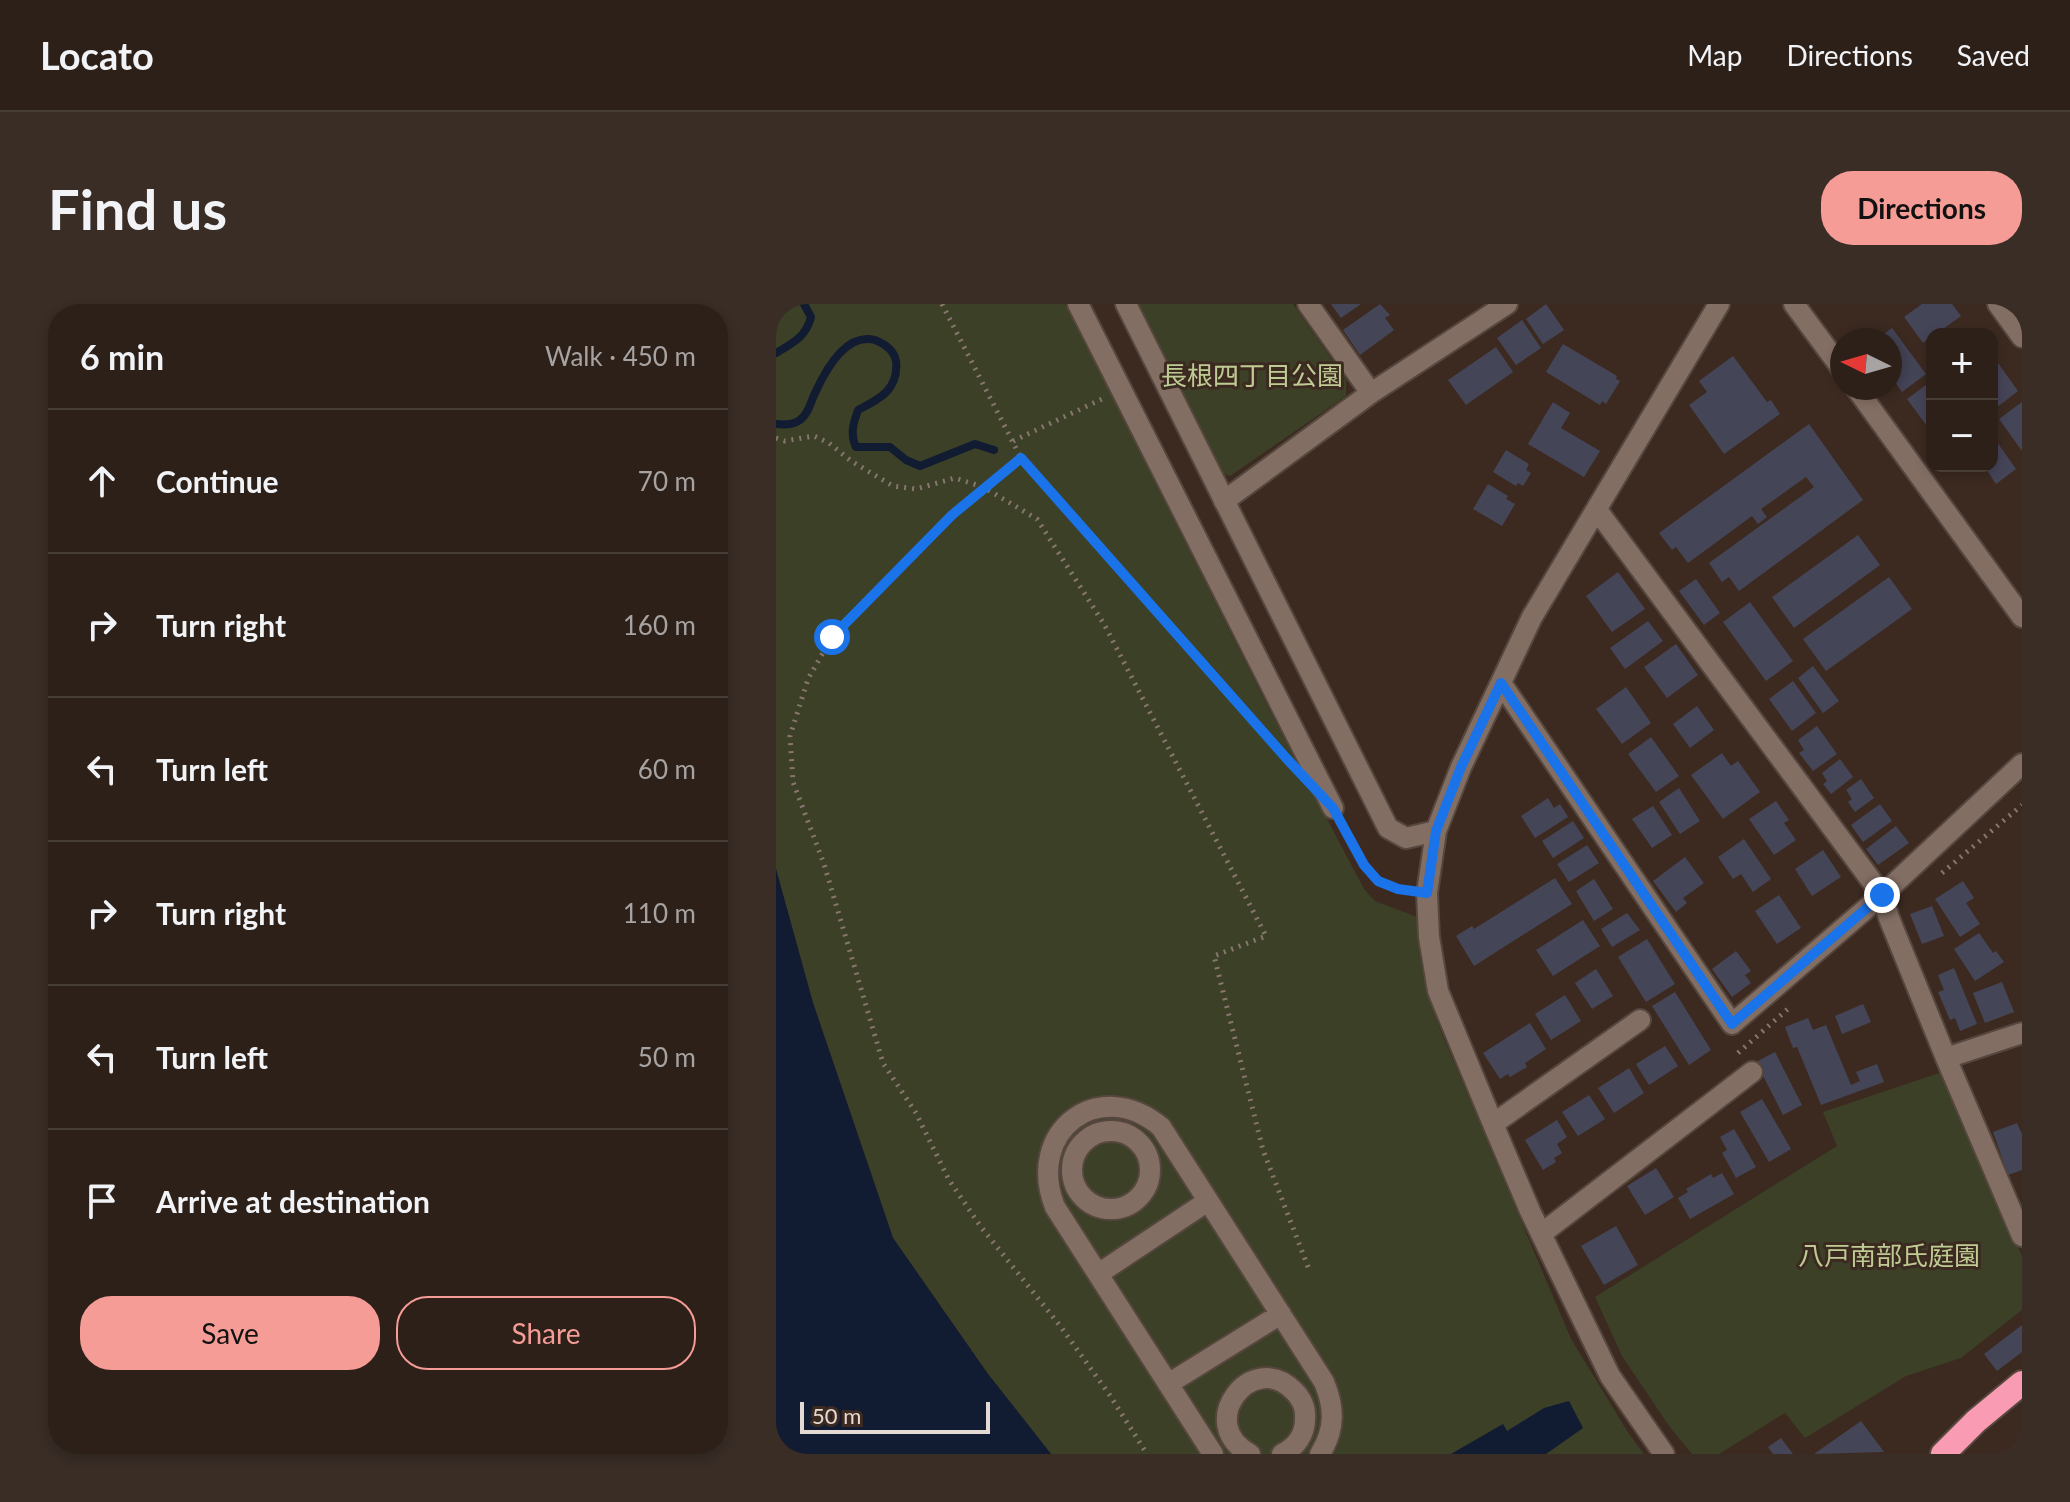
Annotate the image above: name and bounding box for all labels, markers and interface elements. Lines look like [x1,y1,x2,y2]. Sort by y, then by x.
text: Locato [40,32,154,78]
text: Map [1687,38,1742,72]
text: Directions [1786,38,1913,72]
text: Saved [1957,38,2030,72]
button: Directions [1821,171,2022,245]
text: Find us [48,175,227,242]
north arrow [1830,328,1902,400]
map controls [1926,328,1998,472]
button: + [1926,328,1998,400]
text: 6 min [80,336,164,377]
text: Walk · 450 m [545,340,696,372]
park label: 長根四丁目公園 [1161,359,1343,391]
button: − [1926,400,1998,472]
icon: ahead [80,459,124,503]
text: Continue [156,463,279,499]
text: 70 m [638,465,696,497]
icon: right [80,603,124,647]
text: Turn right [156,607,286,643]
text: 160 m [623,609,696,641]
route start [814,619,850,655]
icon: left [80,747,124,791]
text: Turn left [156,751,268,787]
text: 60 m [638,753,696,785]
route end [1864,877,1900,913]
icon: right [80,891,124,935]
text: Turn right [156,895,286,931]
text: 110 m [623,897,696,929]
icon: left [80,1035,124,1079]
text: Turn left [156,1039,268,1075]
text: 50 m [638,1041,696,1073]
icon: arrive [80,1179,124,1223]
text: Arrive at destination [156,1183,430,1219]
park label: 八戸南部氏庭園 [1798,1239,1980,1271]
button: Save [80,1296,380,1370]
button: Share [396,1296,696,1370]
scale bar [800,1398,990,1434]
text: 50 m [812,1402,861,1429]

